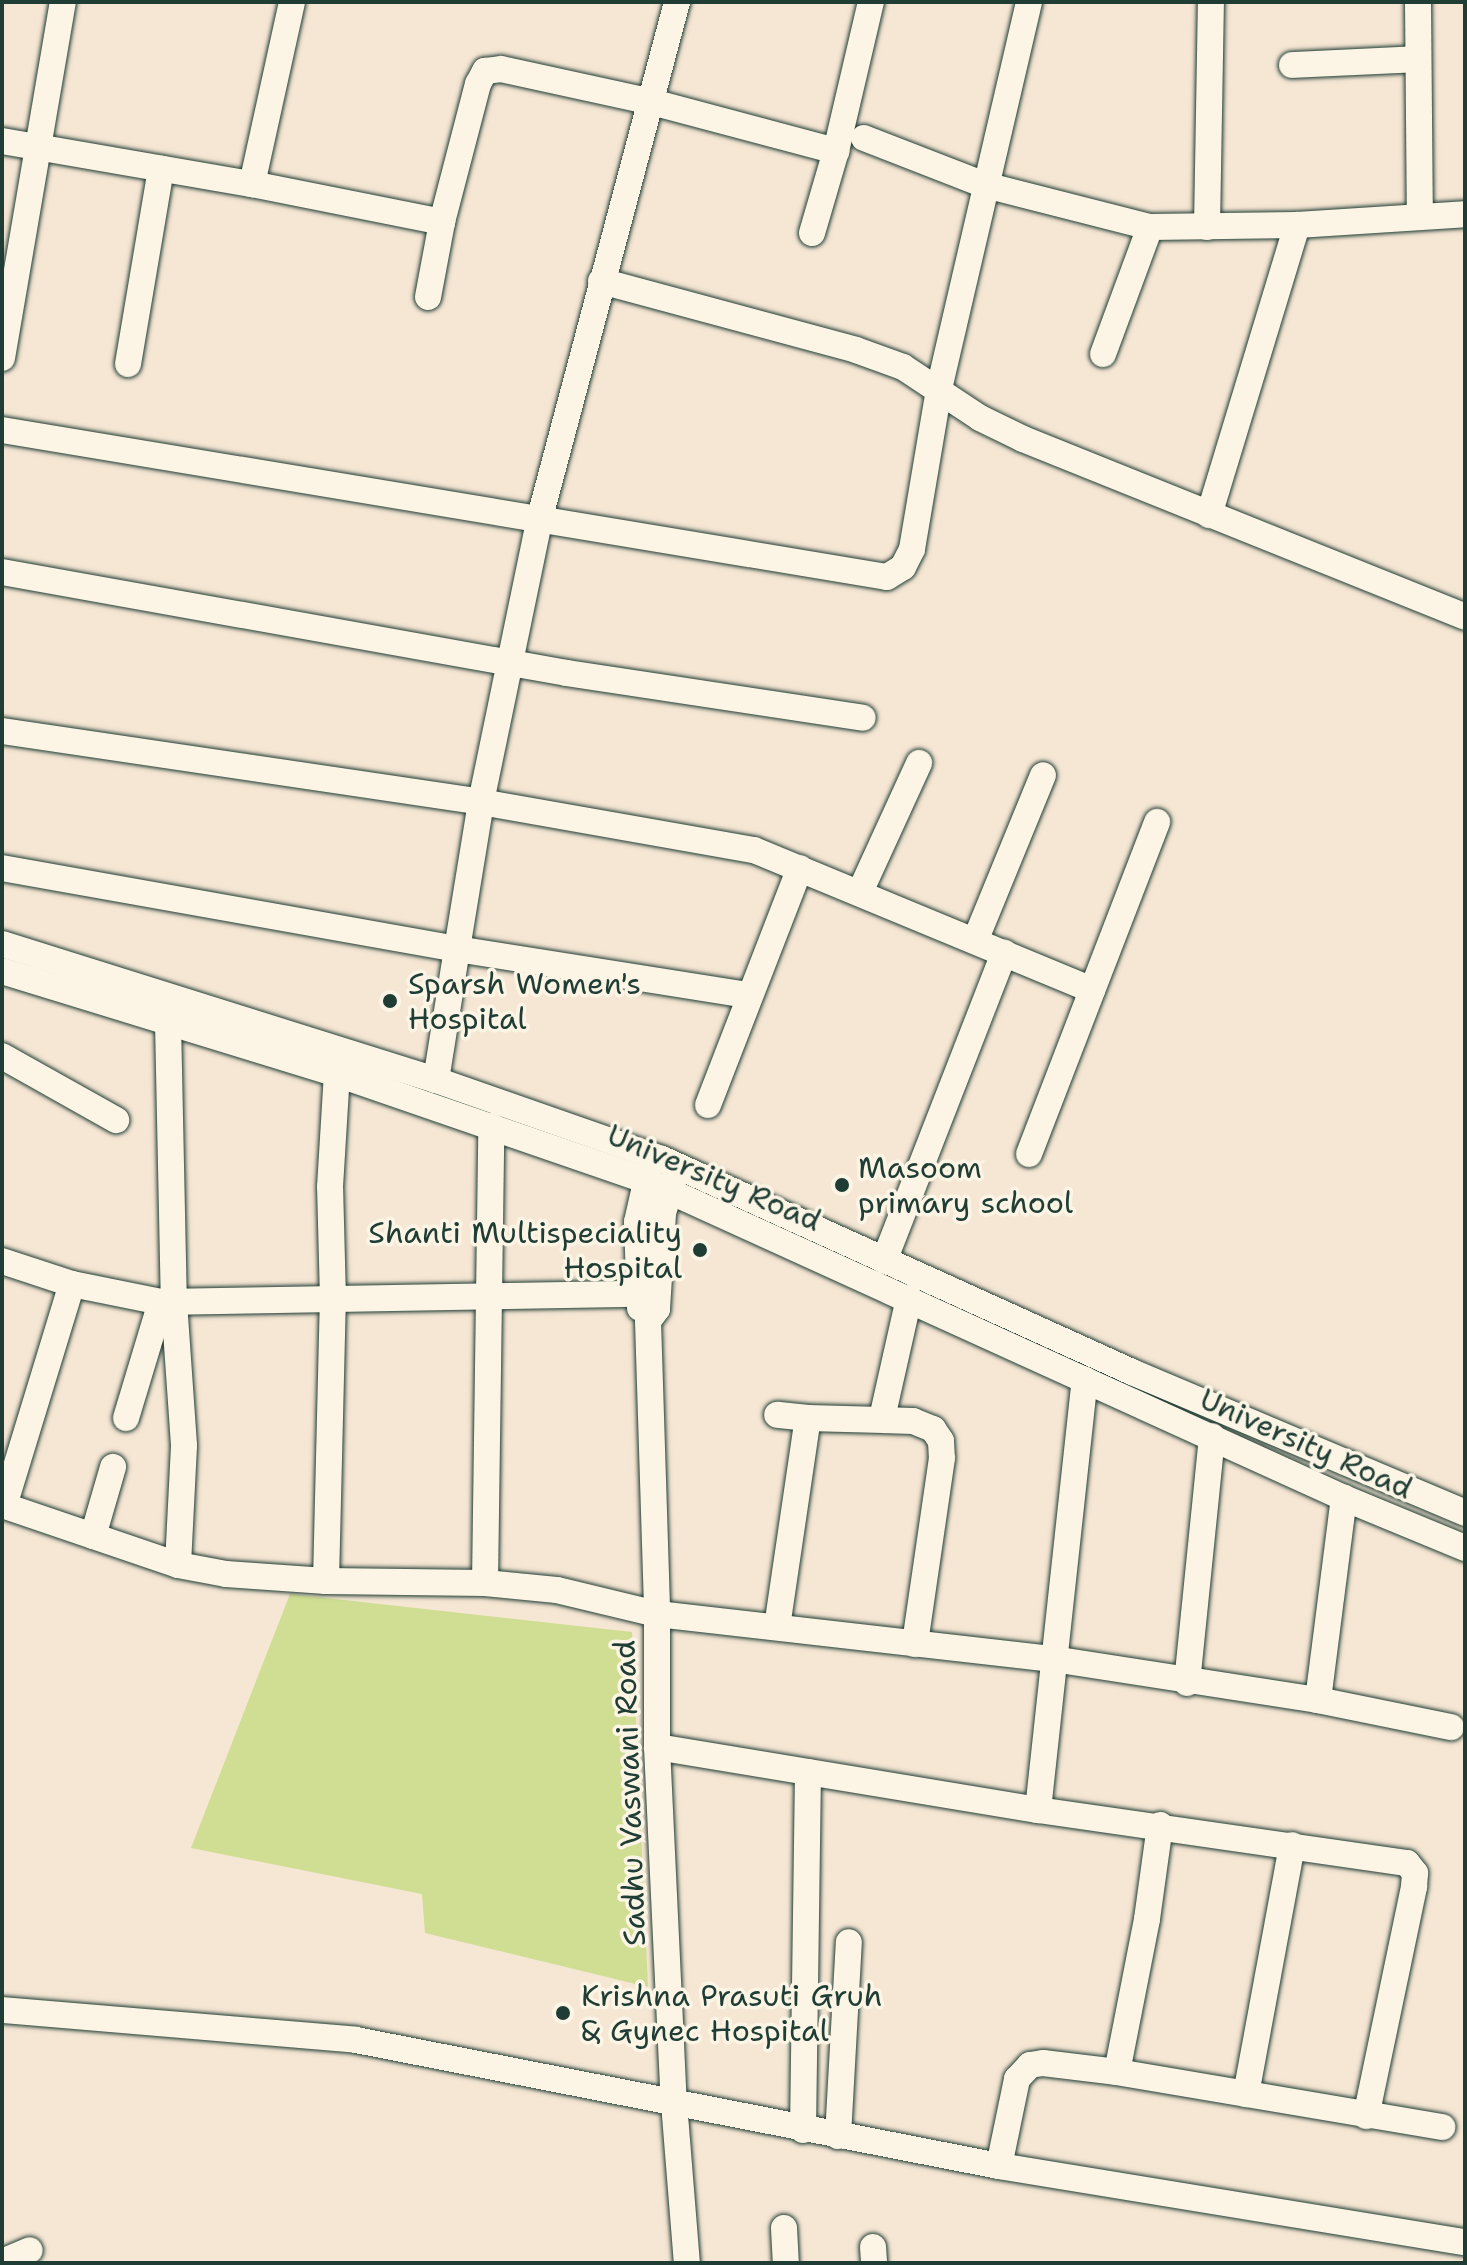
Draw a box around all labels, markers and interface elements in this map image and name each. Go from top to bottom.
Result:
place label: Sparsh Women's Hospital [408,966,641,1036]
marker: Sparsh Women's Hospital [379,990,401,1012]
street label: University Road [602,1117,826,1239]
place label: Masoom primary school [858,1150,1073,1220]
marker: Masoom primary school [833,1176,851,1194]
place label: Shanti Multispeciality Hospital [368,1215,682,1286]
marker: Shanti Multispeciality Hospital [689,1239,711,1261]
street label: University Road [1194,1381,1418,1507]
street label: Sadhu Vaswani Road [607,1639,653,1947]
place label: Krishna Prasuti Gruh & Gynec Hospital [581,1978,883,2048]
marker: Krishna Prasuti Gruh & Gynec Hospital [552,2002,574,2024]

